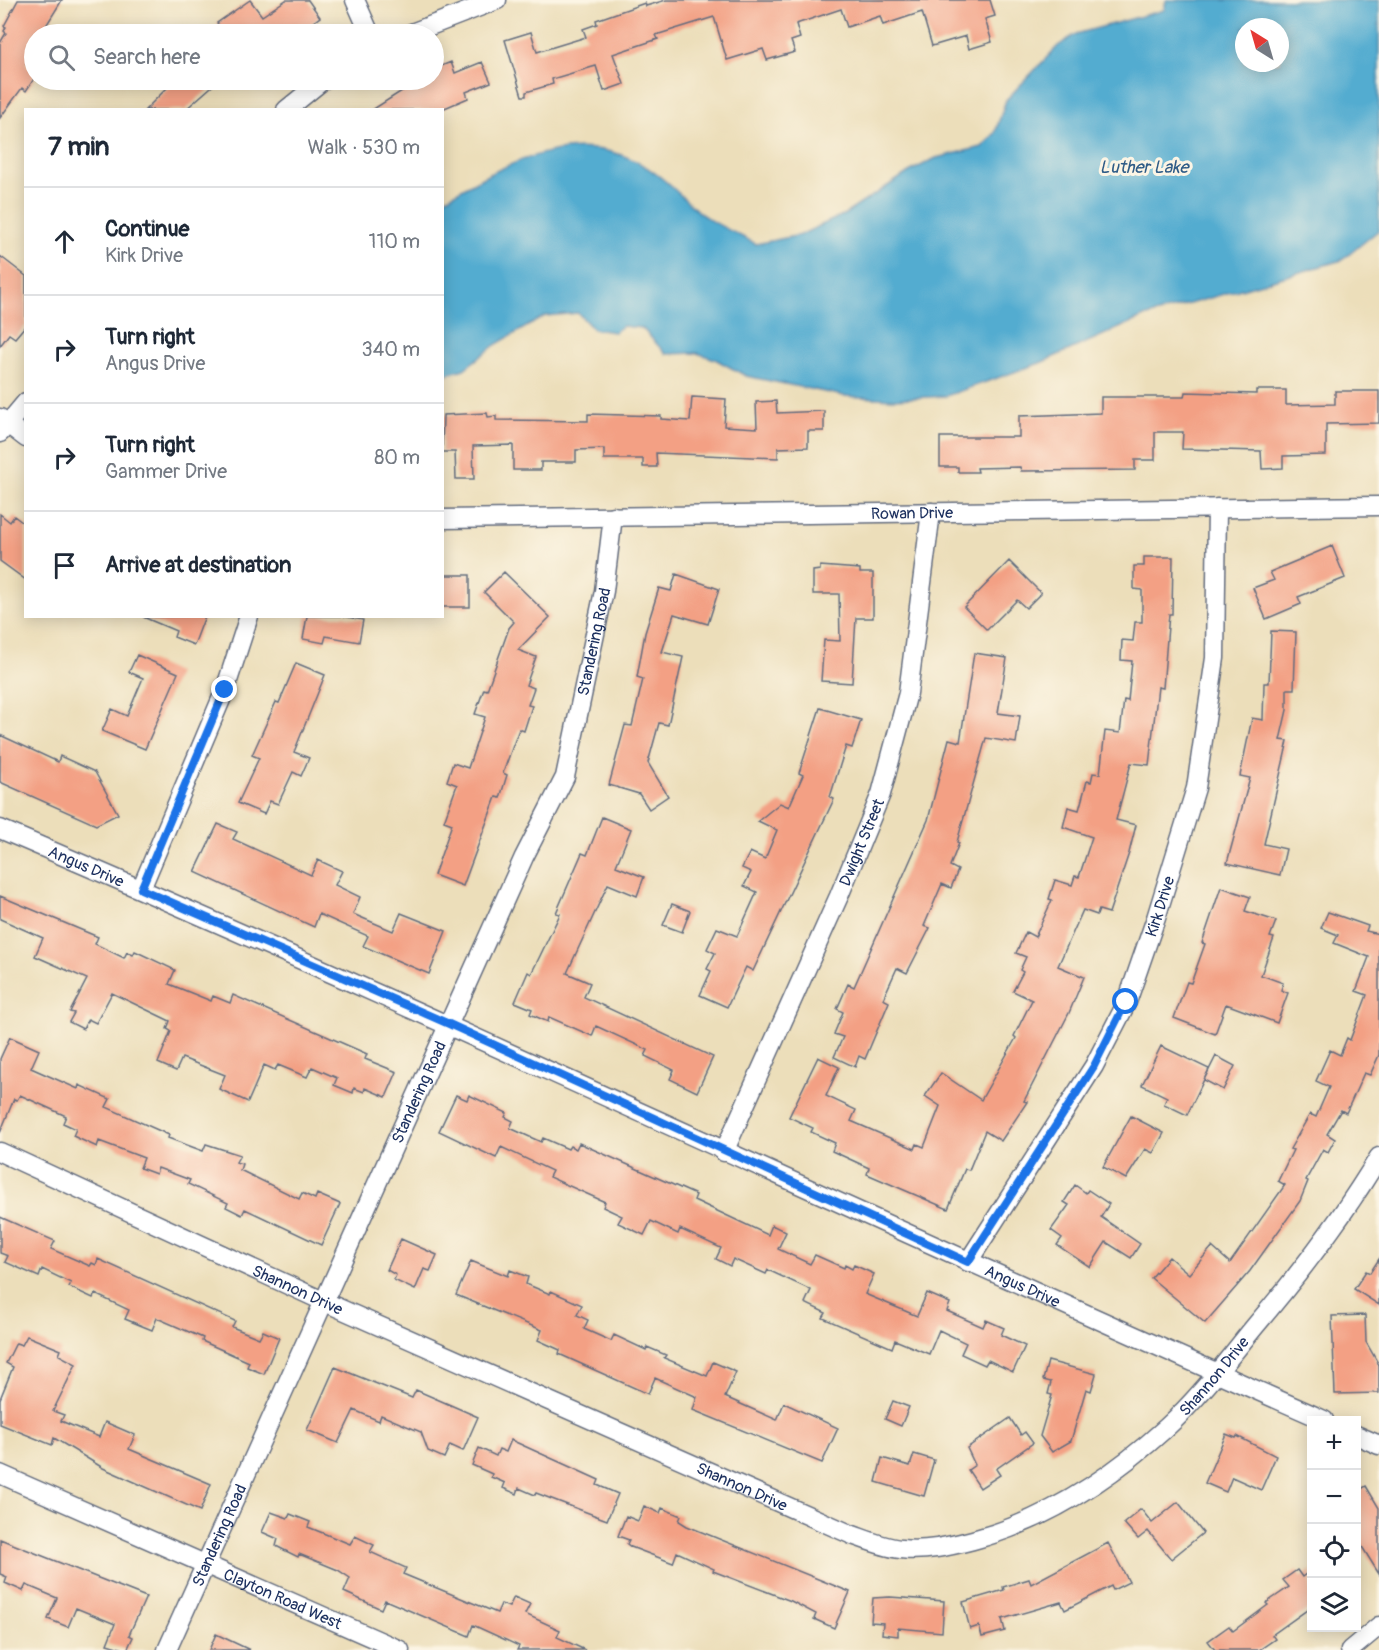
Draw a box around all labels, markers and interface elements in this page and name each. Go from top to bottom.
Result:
north arrow [1235,18,1289,72]
search box [24,24,444,90]
icon: search [45,41,78,74]
text: Search here [93,43,200,71]
text: 7 min [48,131,110,163]
text: Walk · 530 m [308,135,420,160]
water label: Luther Lake [1099,156,1191,179]
text: Continue [105,215,189,243]
icon: ahead [48,225,81,258]
text: 110 m [369,229,420,254]
text: Kirk Drive [105,243,183,268]
text: Turn right [105,323,195,351]
icon: right [48,333,81,366]
text: 340 m [361,337,420,362]
text: Angus Drive [105,351,205,376]
text: Turn right [105,431,195,459]
icon: right [48,441,81,474]
text: 80 m [374,445,420,470]
text: Gammer Drive [105,459,227,484]
street label: Rowan Drive [871,503,953,524]
icon: arrive [48,549,81,582]
text: Arrive at destination [105,551,291,579]
street label: Standering Road [573,586,615,698]
route end [211,676,237,702]
street label: Dwight Street [835,795,889,889]
street label: Angus Drive [45,842,127,892]
street label: Kirk Drive [1141,874,1179,940]
route start [1112,988,1138,1014]
street label: Standering Road [387,1038,451,1147]
street label: Shannon Drive [249,1261,346,1320]
street label: Angus Drive [981,1261,1063,1312]
street label: Shannon Drive [1175,1333,1254,1420]
map controls [1307,1416,1361,1632]
button: + [1307,1416,1361,1470]
street label: Shannon Drive [693,1458,790,1516]
button: − [1307,1470,1361,1524]
street label: Standering Road [188,1481,251,1590]
button: locate [1307,1524,1361,1578]
street label: Clayton Road West [220,1565,345,1634]
button: layers [1307,1578,1361,1632]

